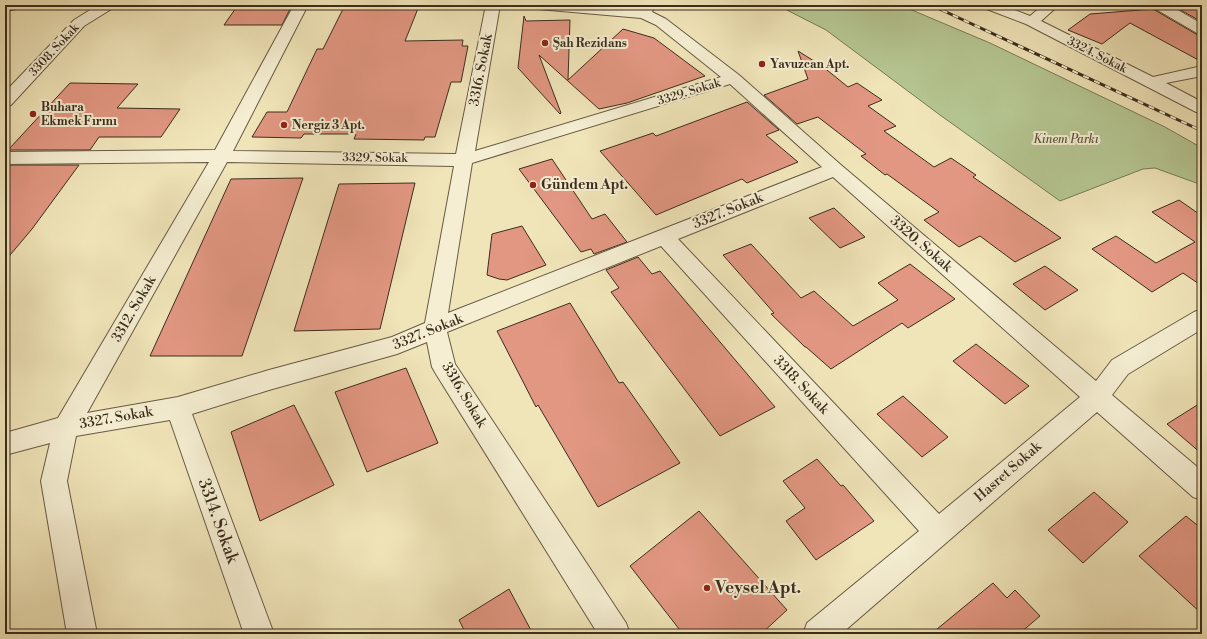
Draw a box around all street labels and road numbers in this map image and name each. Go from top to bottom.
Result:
street label: 3308. Sokak [26,20,83,79]
street label: 3316. Sokak [465,32,497,108]
street label: 3324. Sokak [1065,34,1130,77]
street label: 3329. Sokak [656,75,723,109]
street label: 3329. Sokak [342,150,408,166]
street label: 3327. Sokak [690,189,766,233]
street label: 3320. Sokak [886,212,956,276]
street label: 3312. Sokak [108,272,161,345]
street label: 3327. Sokak [390,310,466,354]
street label: 3318. Sokak [769,352,833,419]
street label: 3316. Sokak [437,359,491,432]
street label: 3327. Sokak [78,403,155,433]
street label: Hasret Sokak [971,437,1046,506]
street label: 3314. Sokak [192,476,244,567]

